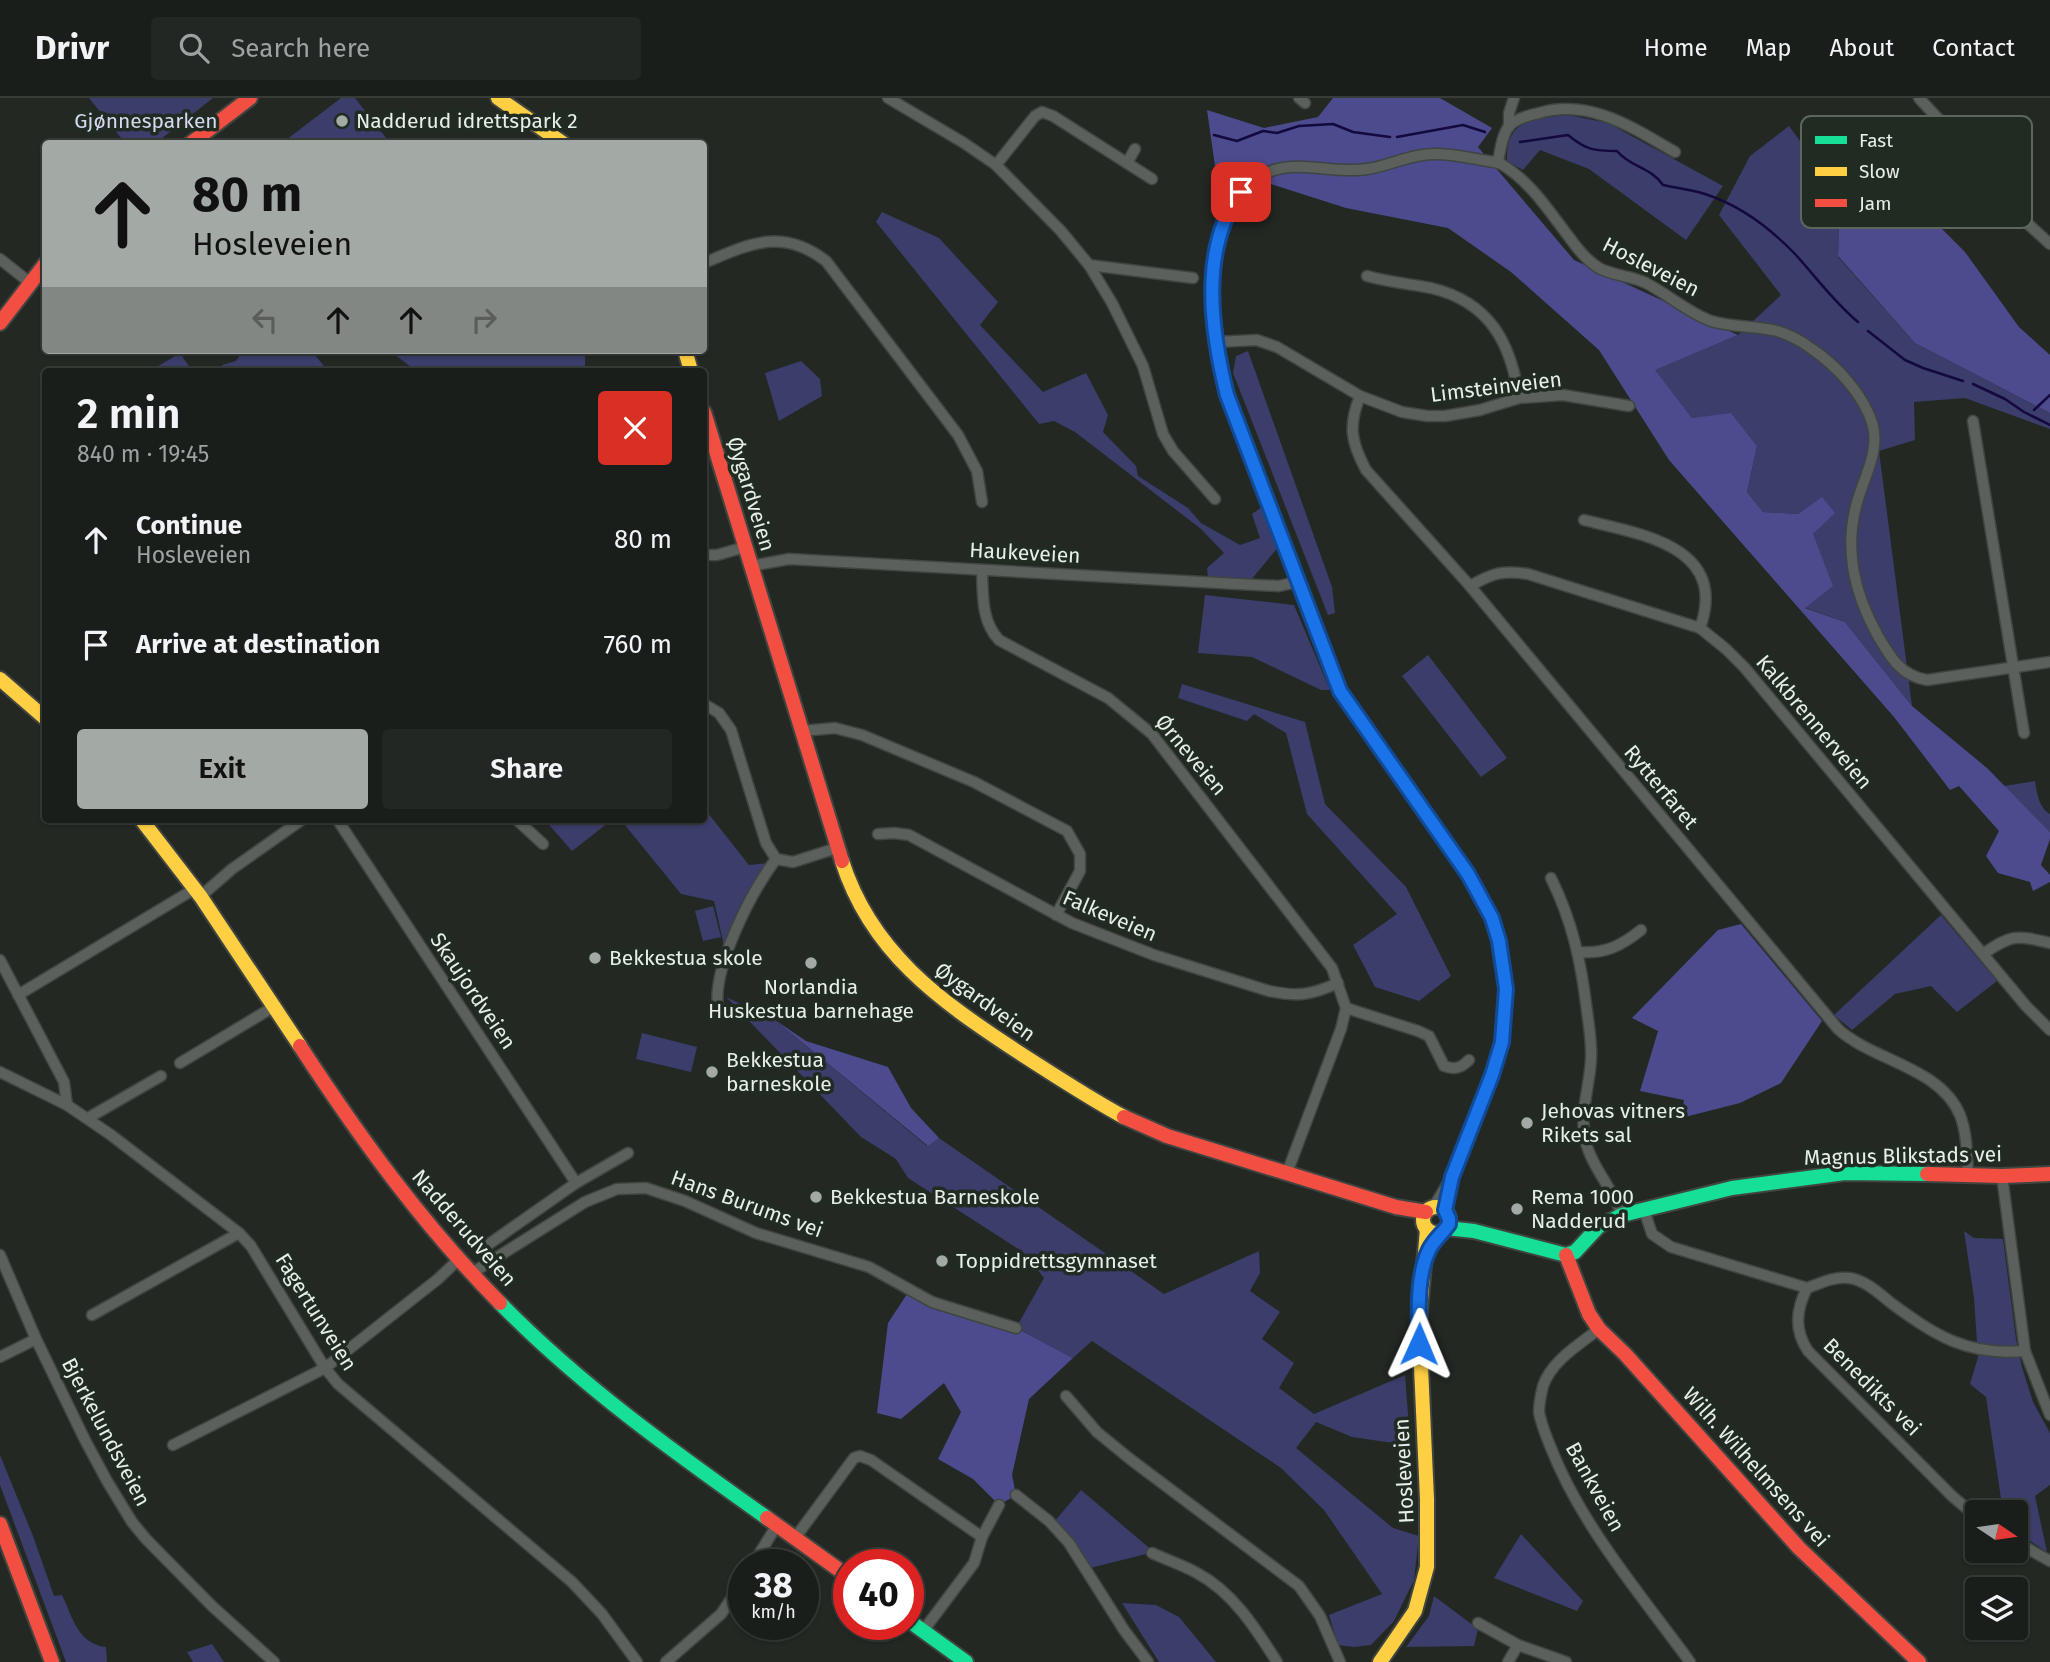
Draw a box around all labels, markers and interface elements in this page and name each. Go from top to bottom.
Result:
search box [151,17,641,80]
text: Drivr [35,28,109,68]
icon: search [175,29,213,67]
text: Search here [231,33,370,64]
text: Home [1644,34,1708,62]
text: Map [1746,34,1792,62]
text: About [1830,34,1894,62]
text: Contact [1932,34,2015,62]
park label: Gjønnesparken [74,108,218,134]
place label: Nadderud idrettspark 2 [356,108,578,134]
marker: Nadderud idrettspark 2 [334,113,350,129]
legend [1801,116,2032,228]
text: Fast [1859,129,1893,152]
text: Slow [1859,160,1900,183]
pin [1211,162,1271,222]
text: 80 m [192,165,302,224]
icon: ahead [77,168,168,259]
icon: arrive [1222,173,1260,211]
text: Jam [1859,192,1891,215]
text: Hosleveien [192,225,352,263]
street label: Hosleveien [1598,232,1704,302]
icon: left [246,301,284,339]
icon: ahead [319,301,357,339]
icon: ahead [392,301,430,339]
icon: right [465,301,503,339]
street label: Limsteinveien [1429,366,1563,408]
text: 2 min [77,389,181,439]
button: close [598,391,672,465]
street label: Øygardveien [721,434,781,554]
text: 840 m · 19:45 [77,440,209,468]
text: Continue [136,510,242,541]
icon: ahead [77,521,115,559]
text: 80 m [614,524,672,555]
street label: Haukeveien [969,537,1081,569]
text: Hosleveien [136,541,251,569]
icon: arrive [77,626,115,664]
text: Arrive at destination [136,629,380,660]
text: 760 m [604,629,672,660]
street label: Kalkbrennerveien [1750,650,1878,794]
street label: Ørneveien [1150,709,1232,801]
button: Exit [77,729,368,809]
button: Share [382,729,672,809]
street label: Rytterfaret [1618,740,1704,835]
street label: Falkeveien [1059,885,1161,947]
street label: Skaujordveien [424,928,522,1054]
place label: Bekkestua skole [609,945,763,971]
marker: Bekkestua skole [587,950,603,966]
marker: Norlandia Huskestua barnehage [803,955,819,971]
street label: Øygardveien [930,957,1040,1047]
place label: Norlandia Huskestua barnehage [708,974,914,1024]
place label: Bekkestua barneskole [726,1047,832,1097]
marker: Bekkestua barneskole [704,1064,720,1080]
place label: Jehovas vitners Rikets sal [1541,1098,1685,1148]
marker: Jehovas vitners Rikets sal [1519,1115,1535,1131]
street label: Magnus Blikstads vei [1804,1141,2002,1171]
street label: Nadderudveien [406,1164,522,1292]
street label: Hans Burums vei [668,1164,826,1244]
place label: Bekkestua Barneskole [830,1184,1040,1210]
place label: Rema 1000 Nadderud [1531,1184,1634,1234]
marker: Bekkestua Barneskole [808,1189,824,1205]
marker: Rema 1000 Nadderud [1509,1201,1525,1217]
street label: Fagertunveien [270,1248,362,1376]
place label: Toppidrettsgymnaset [956,1248,1157,1274]
marker: Toppidrettsgymnaset [934,1253,950,1269]
position arrow [1382,1307,1456,1381]
street label: Benedikts vei [1818,1333,1926,1441]
street label: Bjerkelundsveien [56,1353,156,1511]
street label: Wilh. Wilhelmsens vei [1677,1382,1835,1552]
street label: Hosleveien [1388,1418,1420,1524]
street label: Bankveien [1560,1438,1630,1536]
north arrow [1965,1500,2028,1563]
map controls [1965,1500,2028,1640]
speed limit sign: 40 [833,1549,924,1640]
text: 38 [754,1564,793,1606]
button: layers [1965,1577,2028,1640]
text: km/h [751,1601,796,1623]

